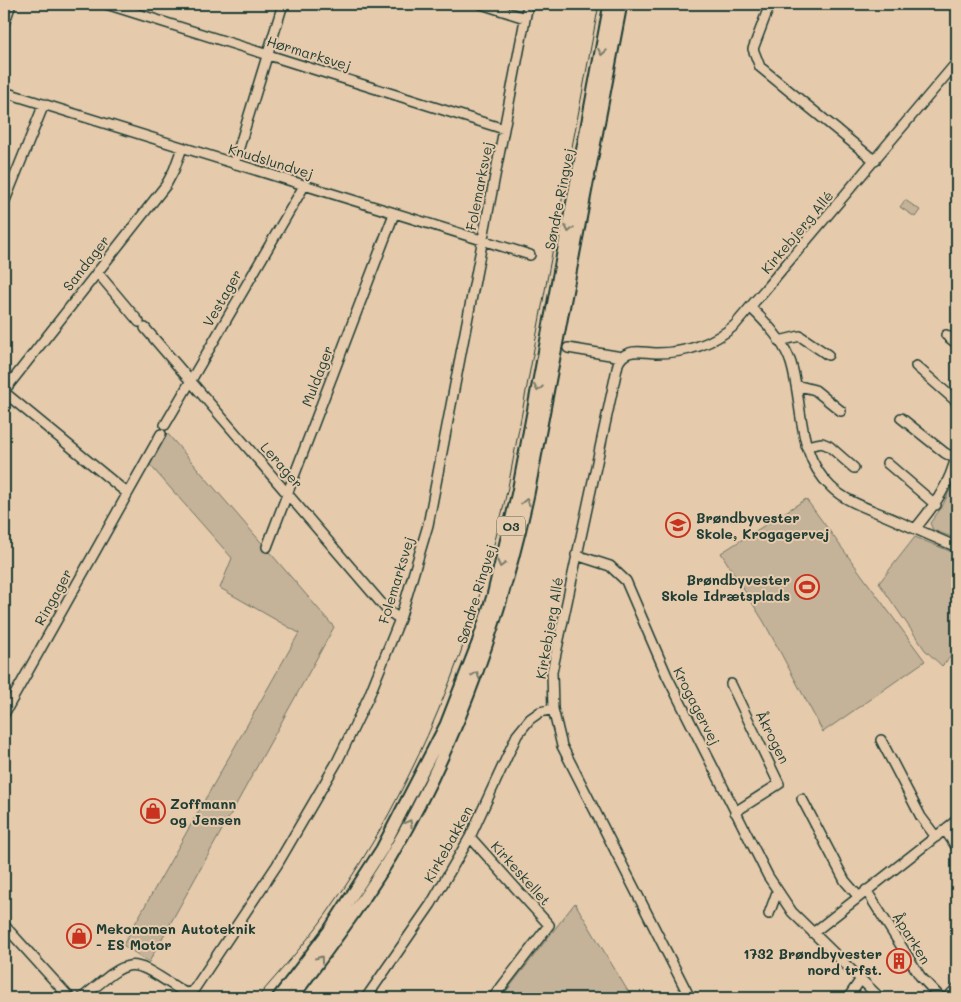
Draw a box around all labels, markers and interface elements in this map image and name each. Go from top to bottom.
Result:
street label: Hørmarksvej [264,31,354,75]
one-way arrow [597,47,607,56]
street label: Knudslundvej [226,139,316,183]
street label: Folemarksvej [461,140,497,232]
street label: Søndre Ringvej [540,147,578,251]
street label: Kirkebjerg Allé [757,186,837,278]
one-way arrow [564,224,574,233]
street label: Sandager [58,231,114,295]
street label: Vestager [198,266,246,330]
street label: Muldager [297,343,337,409]
one-way arrow [533,384,544,393]
street label: Lerager [257,438,307,492]
one-way arrow [520,498,531,507]
place label: Brøndbyvester Skole, Krogagervej [696,508,829,543]
school or university icon: Brøndbyvester Skole, Krogagervej [665,512,691,538]
road number: O3 [497,516,525,536]
street label: Folemarksvej [374,534,418,626]
street label: Søndre Ringvej [452,542,500,646]
one-way arrow [496,560,507,569]
street label: Ringager [30,565,76,629]
place label: Brøndbyvester Skole Idrætsplads [661,570,790,605]
sports icon: Brøndbyvester Skole Idrætsplads [794,574,820,600]
street label: Kirkebjerg Allé [531,576,567,680]
street label: Krogagervej [669,664,725,748]
one-way arrow [470,671,480,680]
street label: Åkrogen [752,707,794,767]
place label: Zoffmann og Jensen [170,794,241,829]
shop icon: Zoffmann og Jensen [140,798,166,824]
street label: Kirkebakken [419,802,477,886]
one-way arrow [403,819,413,828]
street label: Kirkeskellet [487,837,555,909]
street label: Åparken [889,908,935,968]
place label: Mekonomen Autoteknik - ES Motor [96,919,256,954]
shop icon: Mekonomen Autoteknik - ES Motor [66,923,92,949]
place label: 1732 Brøndbyvester nord trfst. [743,944,882,979]
building icon: 1732 Brøndbyvester nord trfst. [886,948,912,974]
one-way arrow [315,956,323,965]

